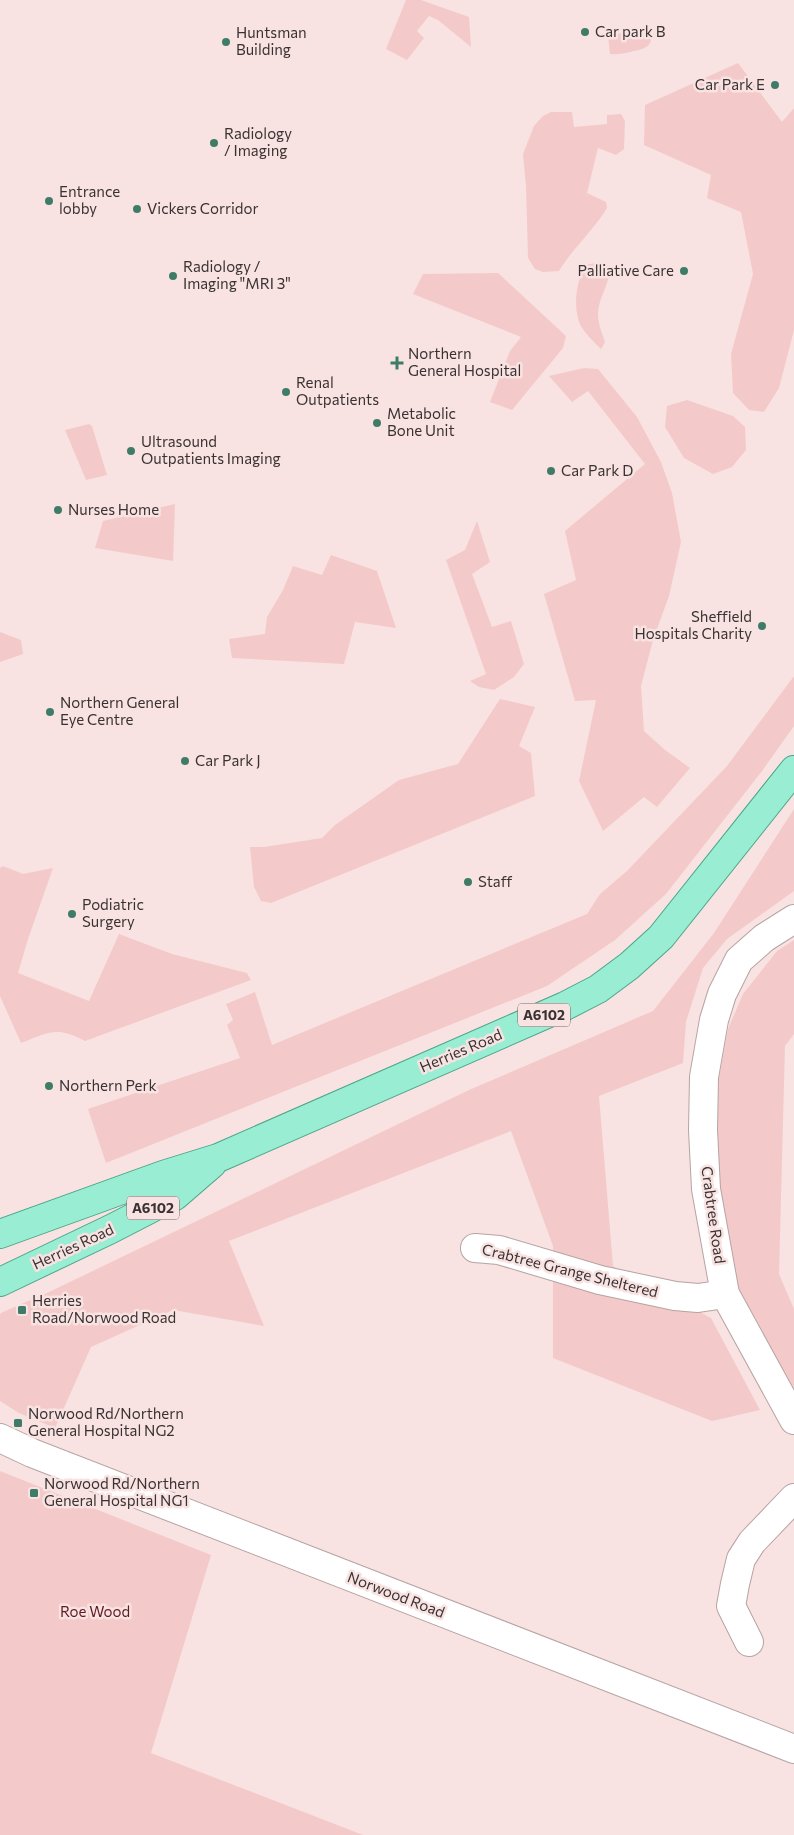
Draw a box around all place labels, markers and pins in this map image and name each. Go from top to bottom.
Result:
place label: Car park B [595,22,666,40]
place label: Huntsman Building [236,23,307,58]
marker: Car park B [579,26,591,38]
marker: Huntsman Building [220,36,232,48]
place label: Car Park E [695,75,765,93]
marker: Car Park E [769,79,781,91]
place label: Radiology / Imaging [224,124,292,159]
marker: Radiology / Imaging [208,137,220,149]
place label: Entrance lobby [59,182,120,217]
marker: Entrance lobby [43,195,55,207]
place label: Vickers Corridor [147,199,258,217]
marker: Vickers Corridor [131,203,143,215]
place label: Radiology / Imaging "MRI 3" [183,257,291,292]
place label: Palliative Care [577,261,674,279]
marker: Palliative Care [678,265,690,277]
marker: Radiology / Imaging "MRI 3" [167,270,179,282]
place label: Northern General Hospital [408,344,521,379]
marker: Northern General Hospital [390,356,404,370]
place label: Renal Outpatients [296,373,379,408]
marker: Renal Outpatients [280,386,292,398]
place label: Metabolic Bone Unit [387,404,456,439]
marker: Metabolic Bone Unit [371,417,383,429]
place label: Ultrasound Outpatients Imaging [141,432,281,467]
marker: Ultrasound Outpatients Imaging [125,445,137,457]
place label: Car Park D [561,461,633,479]
marker: Car Park D [545,465,557,477]
place label: Nurses Home [68,500,159,518]
marker: Nurses Home [52,504,64,516]
place label: Sheffield Hospitals Charity [634,607,752,642]
marker: Sheffield Hospitals Charity [756,620,768,632]
place label: Northern General Eye Centre [60,693,179,728]
marker: Northern General Eye Centre [44,706,56,718]
place label: Car Park J [195,751,261,769]
marker: Car Park J [179,755,191,767]
place label: Staff [478,872,513,890]
marker: Staff [462,876,474,888]
place label: Podiatric Surgery [82,895,144,930]
marker: Podiatric Surgery [66,908,78,920]
place label: Northern Perk [59,1076,157,1094]
marker: Northern Perk [43,1080,55,1092]
place label: Herries Road/Norwood Road [32,1291,176,1326]
marker: Herries Road/Norwood Road [16,1304,28,1316]
place label: Norwood Rd/Northern General Hospital NG2 [28,1404,184,1439]
marker: Norwood Rd/Northern General Hospital NG2 [12,1417,24,1429]
place label: Norwood Rd/Northern General Hospital NG1 [44,1474,200,1509]
marker: Norwood Rd/Northern General Hospital NG1 [28,1487,40,1499]

